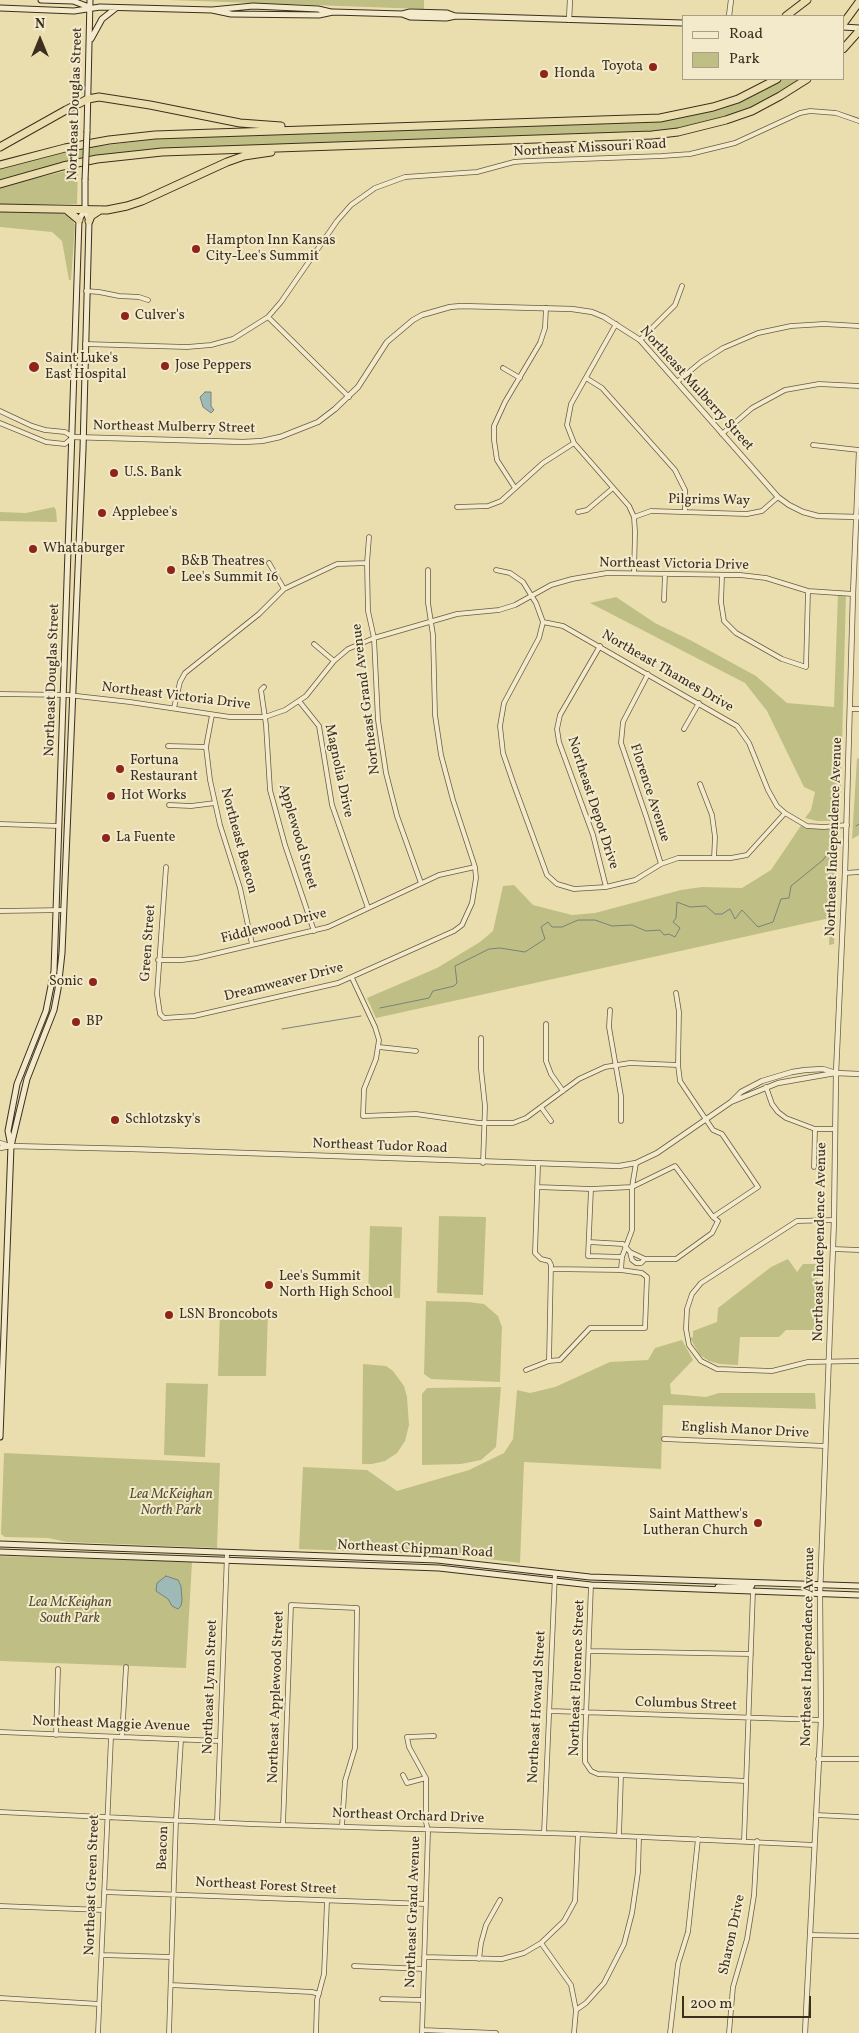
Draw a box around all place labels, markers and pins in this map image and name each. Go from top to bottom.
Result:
place label: Toyota [602,59,643,75]
marker: Toyota [647,61,659,73]
place label: Honda [554,66,595,82]
marker: Honda [538,68,550,80]
place label: Hampton Inn Kansas City-Lee's Summit [206,233,336,266]
marker: Hampton Inn Kansas City-Lee's Summit [190,243,202,255]
place label: Culver's [135,308,185,324]
marker: Culver's [119,310,131,322]
place label: Saint Luke's East Hospital [45,351,126,384]
place label: Jose Peppers [175,358,252,374]
marker: Saint Luke's East Hospital [27,360,41,374]
marker: Jose Peppers [159,360,171,372]
place label: U.S. Bank [124,465,182,481]
marker: U.S. Bank [108,467,120,479]
place label: Applebee's [112,505,177,521]
marker: Applebee's [96,507,108,519]
place label: Whataburger [43,541,125,557]
marker: Whataburger [27,543,39,555]
place label: B&B Theatres Lee's Summit 16 [181,554,278,586]
marker: B&B Theatres Lee's Summit 16 [165,564,177,576]
place label: Fortuna Restaurant [130,753,198,786]
marker: Fortuna Restaurant [114,763,126,775]
place label: Hot Works [121,788,187,804]
marker: Hot Works [105,790,117,802]
place label: La Fuente [116,830,175,846]
marker: La Fuente [100,832,112,844]
place label: Sonic [49,974,83,990]
marker: Sonic [87,976,99,988]
place label: BP [86,1014,103,1030]
marker: BP [70,1016,82,1028]
place label: Schlotzsky's [125,1112,201,1128]
marker: Schlotzsky's [109,1114,121,1126]
place label: Lee's Summit North High School [279,1269,393,1302]
marker: Lee's Summit North High School [263,1279,275,1291]
place label: LSN Broncobots [179,1307,278,1323]
marker: LSN Broncobots [163,1309,175,1321]
place label: Saint Matthew's Lutheran Church [643,1507,748,1540]
marker: Saint Matthew's Lutheran Church [752,1517,764,1529]

